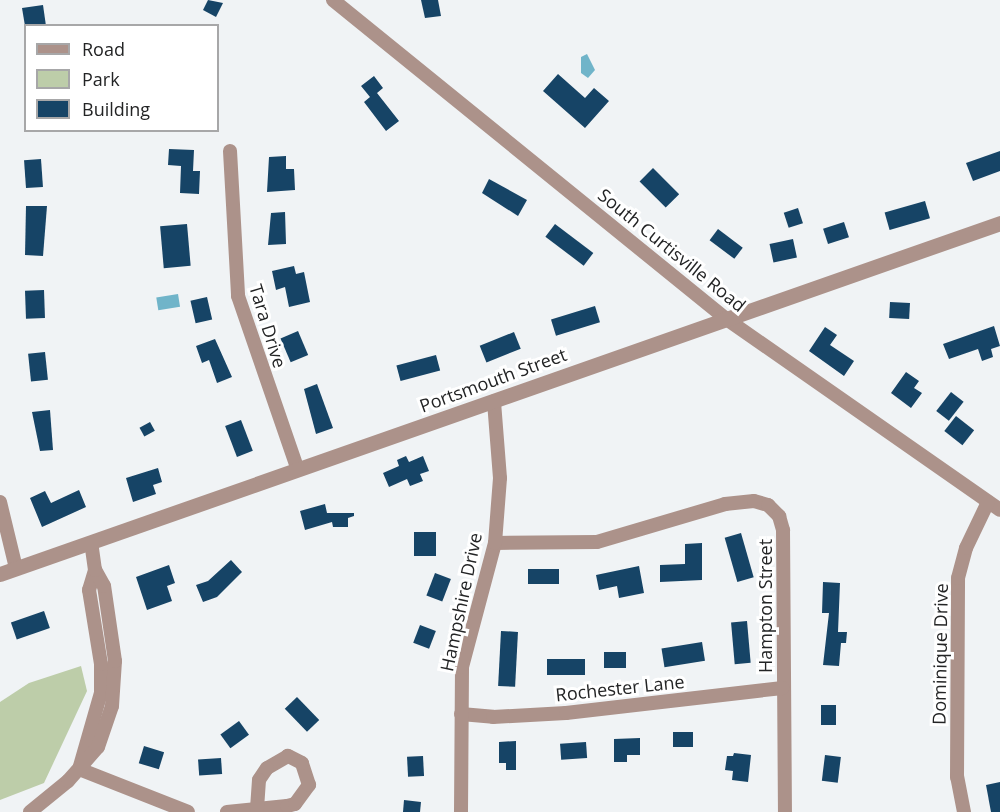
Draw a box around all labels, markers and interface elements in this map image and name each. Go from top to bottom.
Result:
legend [24,24,219,132]
text: Road [82,37,125,61]
text: Park [82,67,120,91]
text: Building [82,97,150,121]
street label: South Curtisville Road [594,184,750,316]
street label: Tara Drive [245,282,291,370]
street label: Portsmouth Street [417,343,569,417]
street label: Hampshire Drive [436,531,486,673]
street label: Hampton Street [754,539,776,673]
street label: Dominique Drive [928,583,952,725]
street label: Rochester Lane [555,670,685,706]

